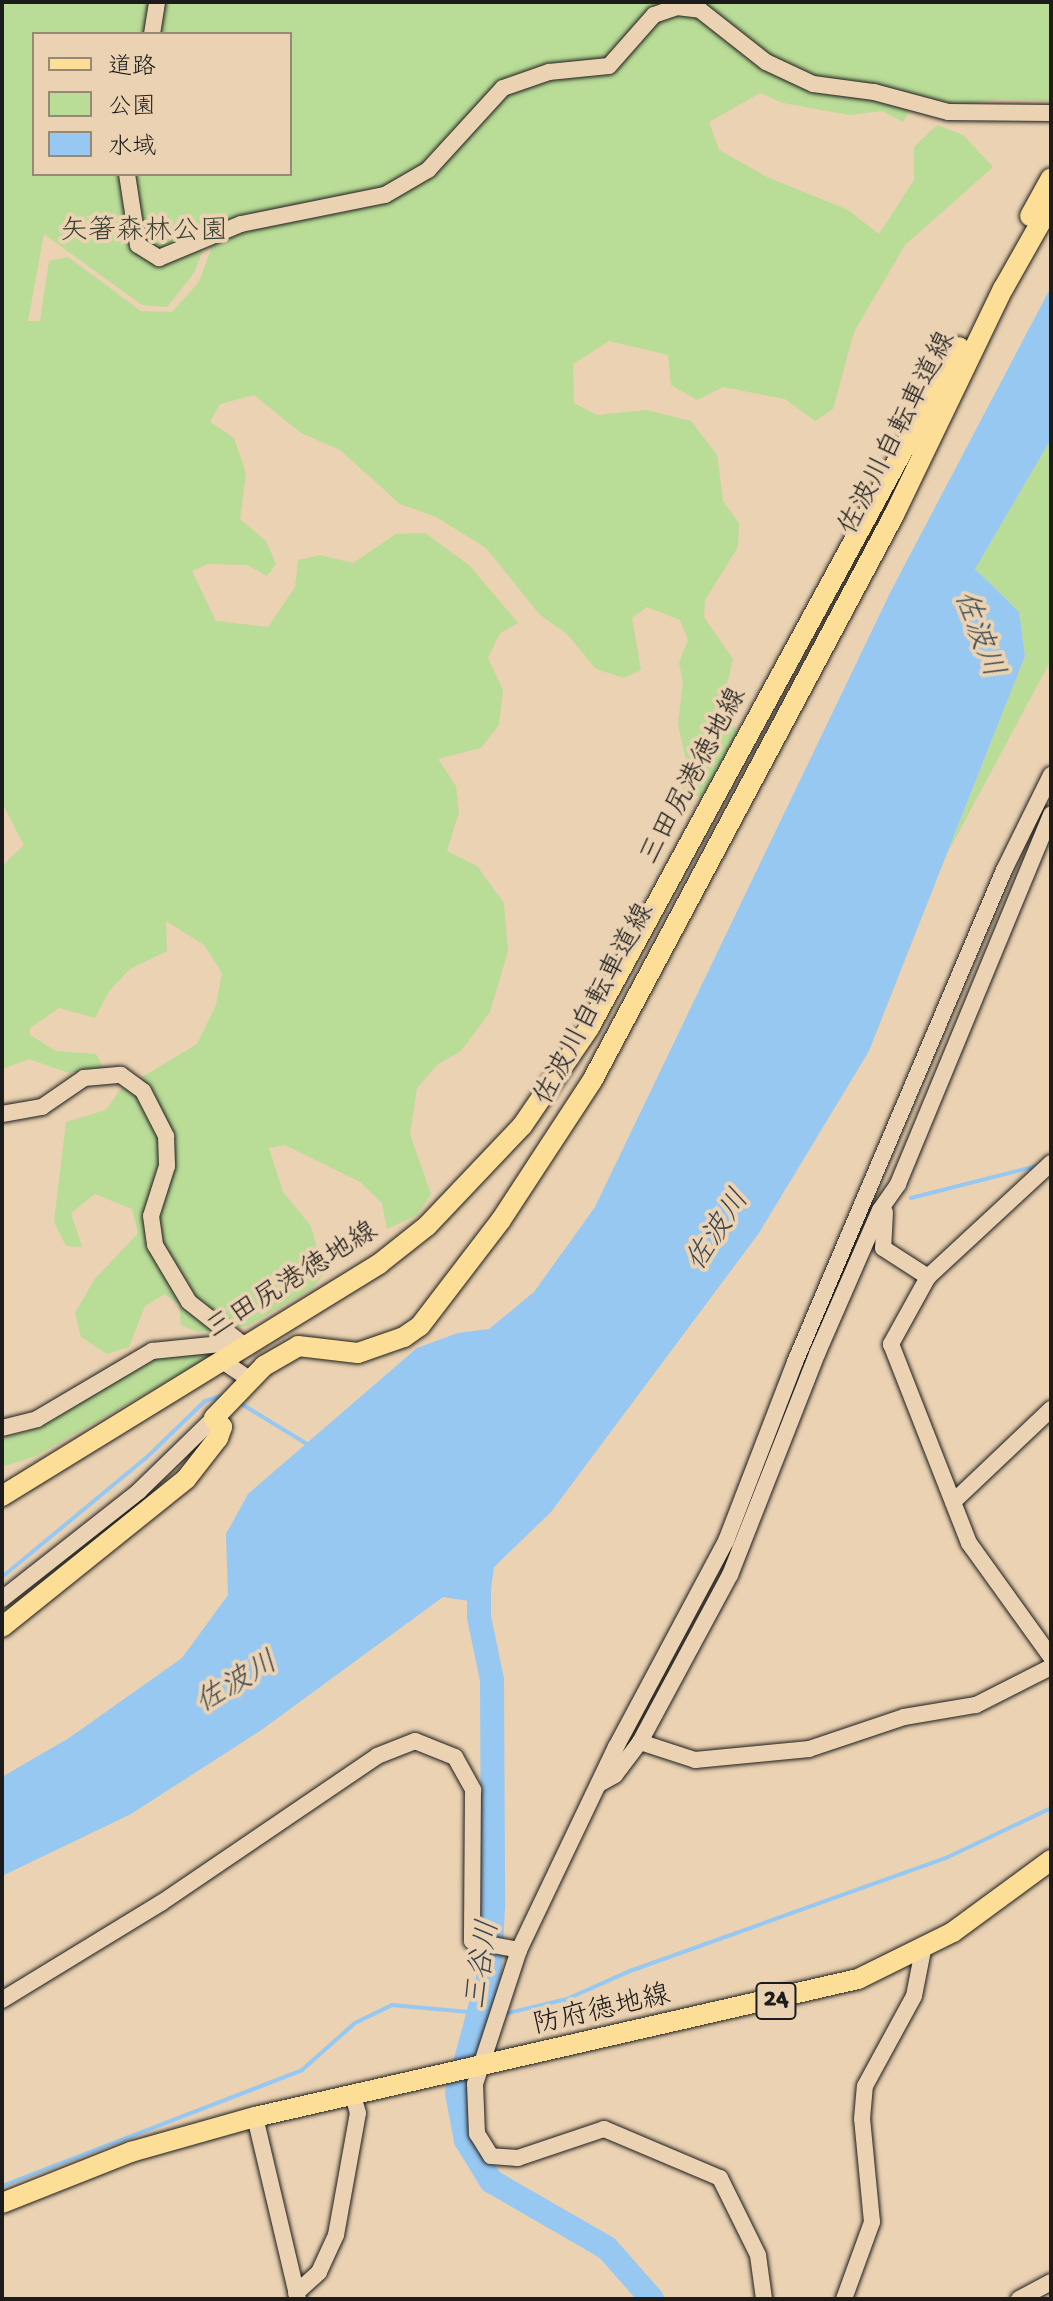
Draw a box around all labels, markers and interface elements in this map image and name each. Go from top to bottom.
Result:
legend [32,32,292,176]
text: 道路 [108,54,156,83]
text: 公園 [108,94,156,123]
text: 水域 [108,134,156,163]
park label: 矢箸森林公園 [60,216,228,250]
street label: 佐波川自転車道線 [833,327,965,541]
water label: 佐波川 [943,587,1009,683]
street label: 三田尻港徳地線 [634,683,756,871]
street label: 佐波川自転車道線 [529,898,663,1112]
water label: 佐波川 [680,1184,760,1280]
street label: 三田尻港徳地線 [201,1216,385,1348]
water label: 佐波川 [190,1646,286,1724]
water label: 三谷川 [460,1918,510,2012]
road number: 24 [754,1979,798,2023]
street label: 防府徳地線 [530,1980,674,2044]

